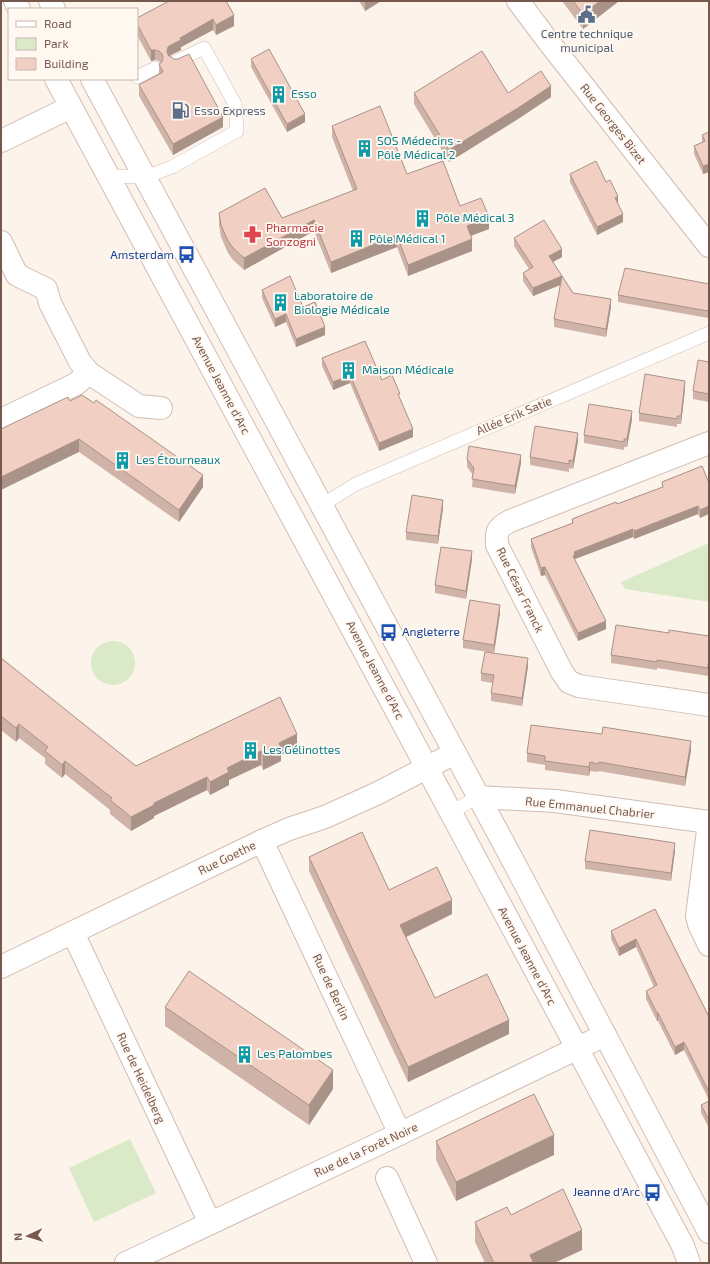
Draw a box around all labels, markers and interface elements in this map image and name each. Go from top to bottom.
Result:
public building icon: Centre technique municipal [577,5,597,25]
legend [8,8,138,80]
text: Road [44,16,72,30]
place label: Centre technique municipal [541,26,633,54]
text: Park [44,36,69,50]
text: Building [44,56,89,70]
street label: Rue Georges Bizet [578,80,650,167]
building icon: Esso [268,84,288,104]
place label: Esso [291,86,317,100]
fuel station icon: Esso Express [171,101,191,121]
place label: Esso Express [194,103,266,117]
place label: SOS Médecins - Pôle Médical 2 [377,133,461,161]
building icon: SOS Médecins - Pôle Médical 2 [354,138,374,158]
building icon: Pôle Médical 3 [413,208,433,228]
place label: Pôle Médical 3 [436,210,514,224]
place label: Pharmacie Sonzogni [266,220,324,248]
pharmacy icon: Pharmacie Sonzogni [243,225,263,245]
building icon: Pôle Médical 1 [346,229,366,249]
place label: Pôle Médical 1 [369,231,446,245]
bus stop icon: Amsterdam [177,245,197,265]
place label: Amsterdam [110,247,174,261]
place label: Laboratoire de Biologie Médicale [294,288,390,316]
building icon: Laboratoire de Biologie Médicale [271,293,291,313]
street label: Avenue Jeanne d'Arc [190,333,254,436]
building icon: Maison Médicale [339,360,359,380]
place label: Maison Médicale [362,362,454,376]
street label: Allée Erik Satie [474,393,553,437]
building icon: Les Étourneaux [113,450,133,470]
place label: Les Étourneaux [136,452,221,466]
street label: Rue César Franck [494,545,548,635]
street label: Avenue Jeanne d'Arc [344,618,408,721]
bus stop icon: Angleterre [379,622,399,642]
place label: Angleterre [402,624,460,638]
building icon: Les Gélinottes [240,740,260,760]
place label: Les Gélinottes [263,742,340,756]
street label: Rue Emmanuel Chabrier [525,793,656,821]
street label: Rue Goethe [196,837,258,877]
street label: Avenue Jeanne d'Arc [496,904,560,1007]
street label: Rue de Berlin [310,951,353,1022]
street label: Rue de Heidelberg [115,1030,169,1125]
building icon: Les Palombes [234,1044,254,1064]
place label: Les Palombes [257,1046,332,1060]
street label: Rue de la Forêt Noire [311,1119,420,1179]
bus stop icon: Jeanne d'Arc [643,1182,663,1202]
place label: Jeanne d'Arc [573,1184,640,1198]
north arrow [8,1216,48,1256]
text: N [11,1232,24,1241]

